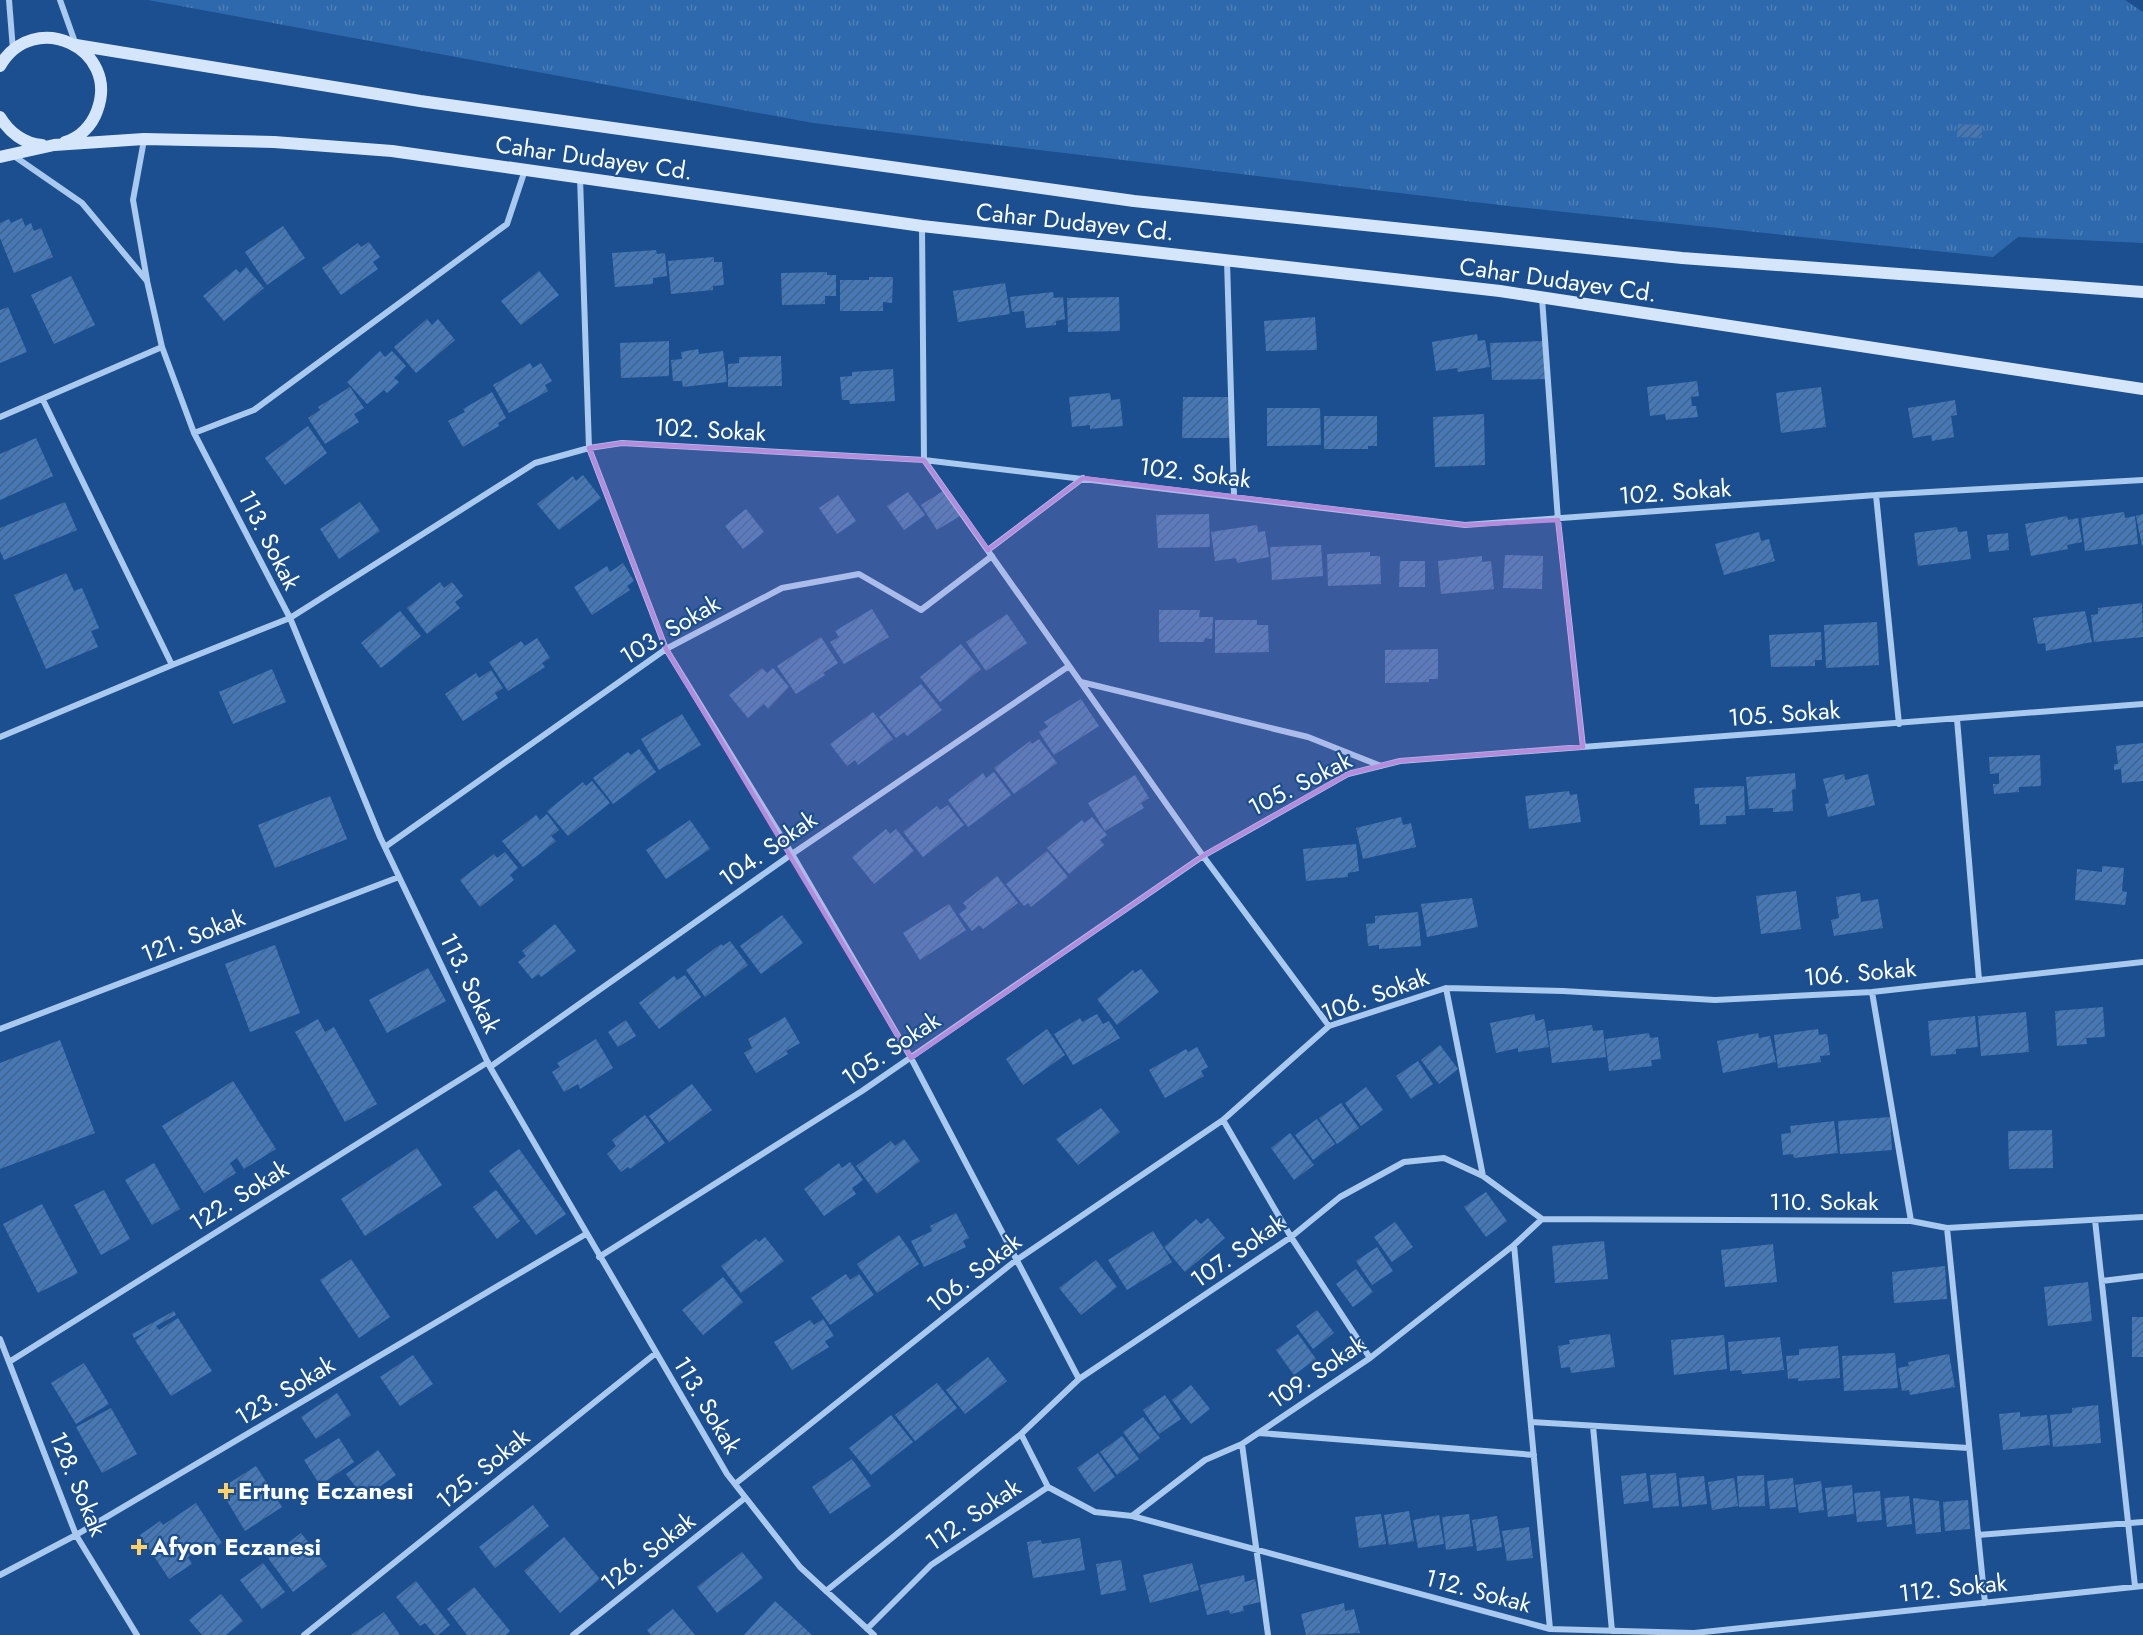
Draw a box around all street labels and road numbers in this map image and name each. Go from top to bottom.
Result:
street label: Cahar Dudayev Cd. [493,126,695,189]
street label: Cahar Dudayev Cd. [974,194,1176,249]
street label: Cahar Dudayev Cd. [1457,248,1659,311]
street label: 102. Sokak [653,409,767,450]
street label: 102. Sokak [1137,448,1253,497]
street label: 102. Sokak [1618,470,1733,513]
street label: 113. Sokak [229,484,310,596]
street label: 103. Sokak [613,586,727,673]
street label: 105. Sokak [1727,692,1842,735]
street label: 105. Sokak [1242,742,1358,825]
street label: 104. Sokak [712,802,824,895]
street label: 121. Sokak [136,900,250,971]
street label: 113. Sokak [431,927,510,1039]
street label: 106. Sokak [1802,950,1918,995]
street label: 106. Sokak [1316,959,1434,1030]
street label: 105. Sokak [834,1003,947,1094]
street label: 122. Sokak [182,1151,296,1240]
street label: 110. Sokak [1769,1184,1879,1219]
street label: 107. Sokak [1183,1205,1293,1296]
street label: 106. Sokak [919,1224,1029,1321]
street label: 109. Sokak [1261,1326,1373,1417]
street label: 123. Sokak [228,1347,341,1434]
street label: 113. Sokak [665,1350,750,1460]
street label: 125. Sokak [428,1420,537,1517]
street label: 128. Sokak [41,1426,116,1542]
street label: 112. Sokak [918,1469,1028,1559]
street label: 126. Sokak [593,1503,703,1600]
street label: 112. Sokak [1421,1560,1536,1622]
street label: 112. Sokak [1897,1564,2009,1611]

